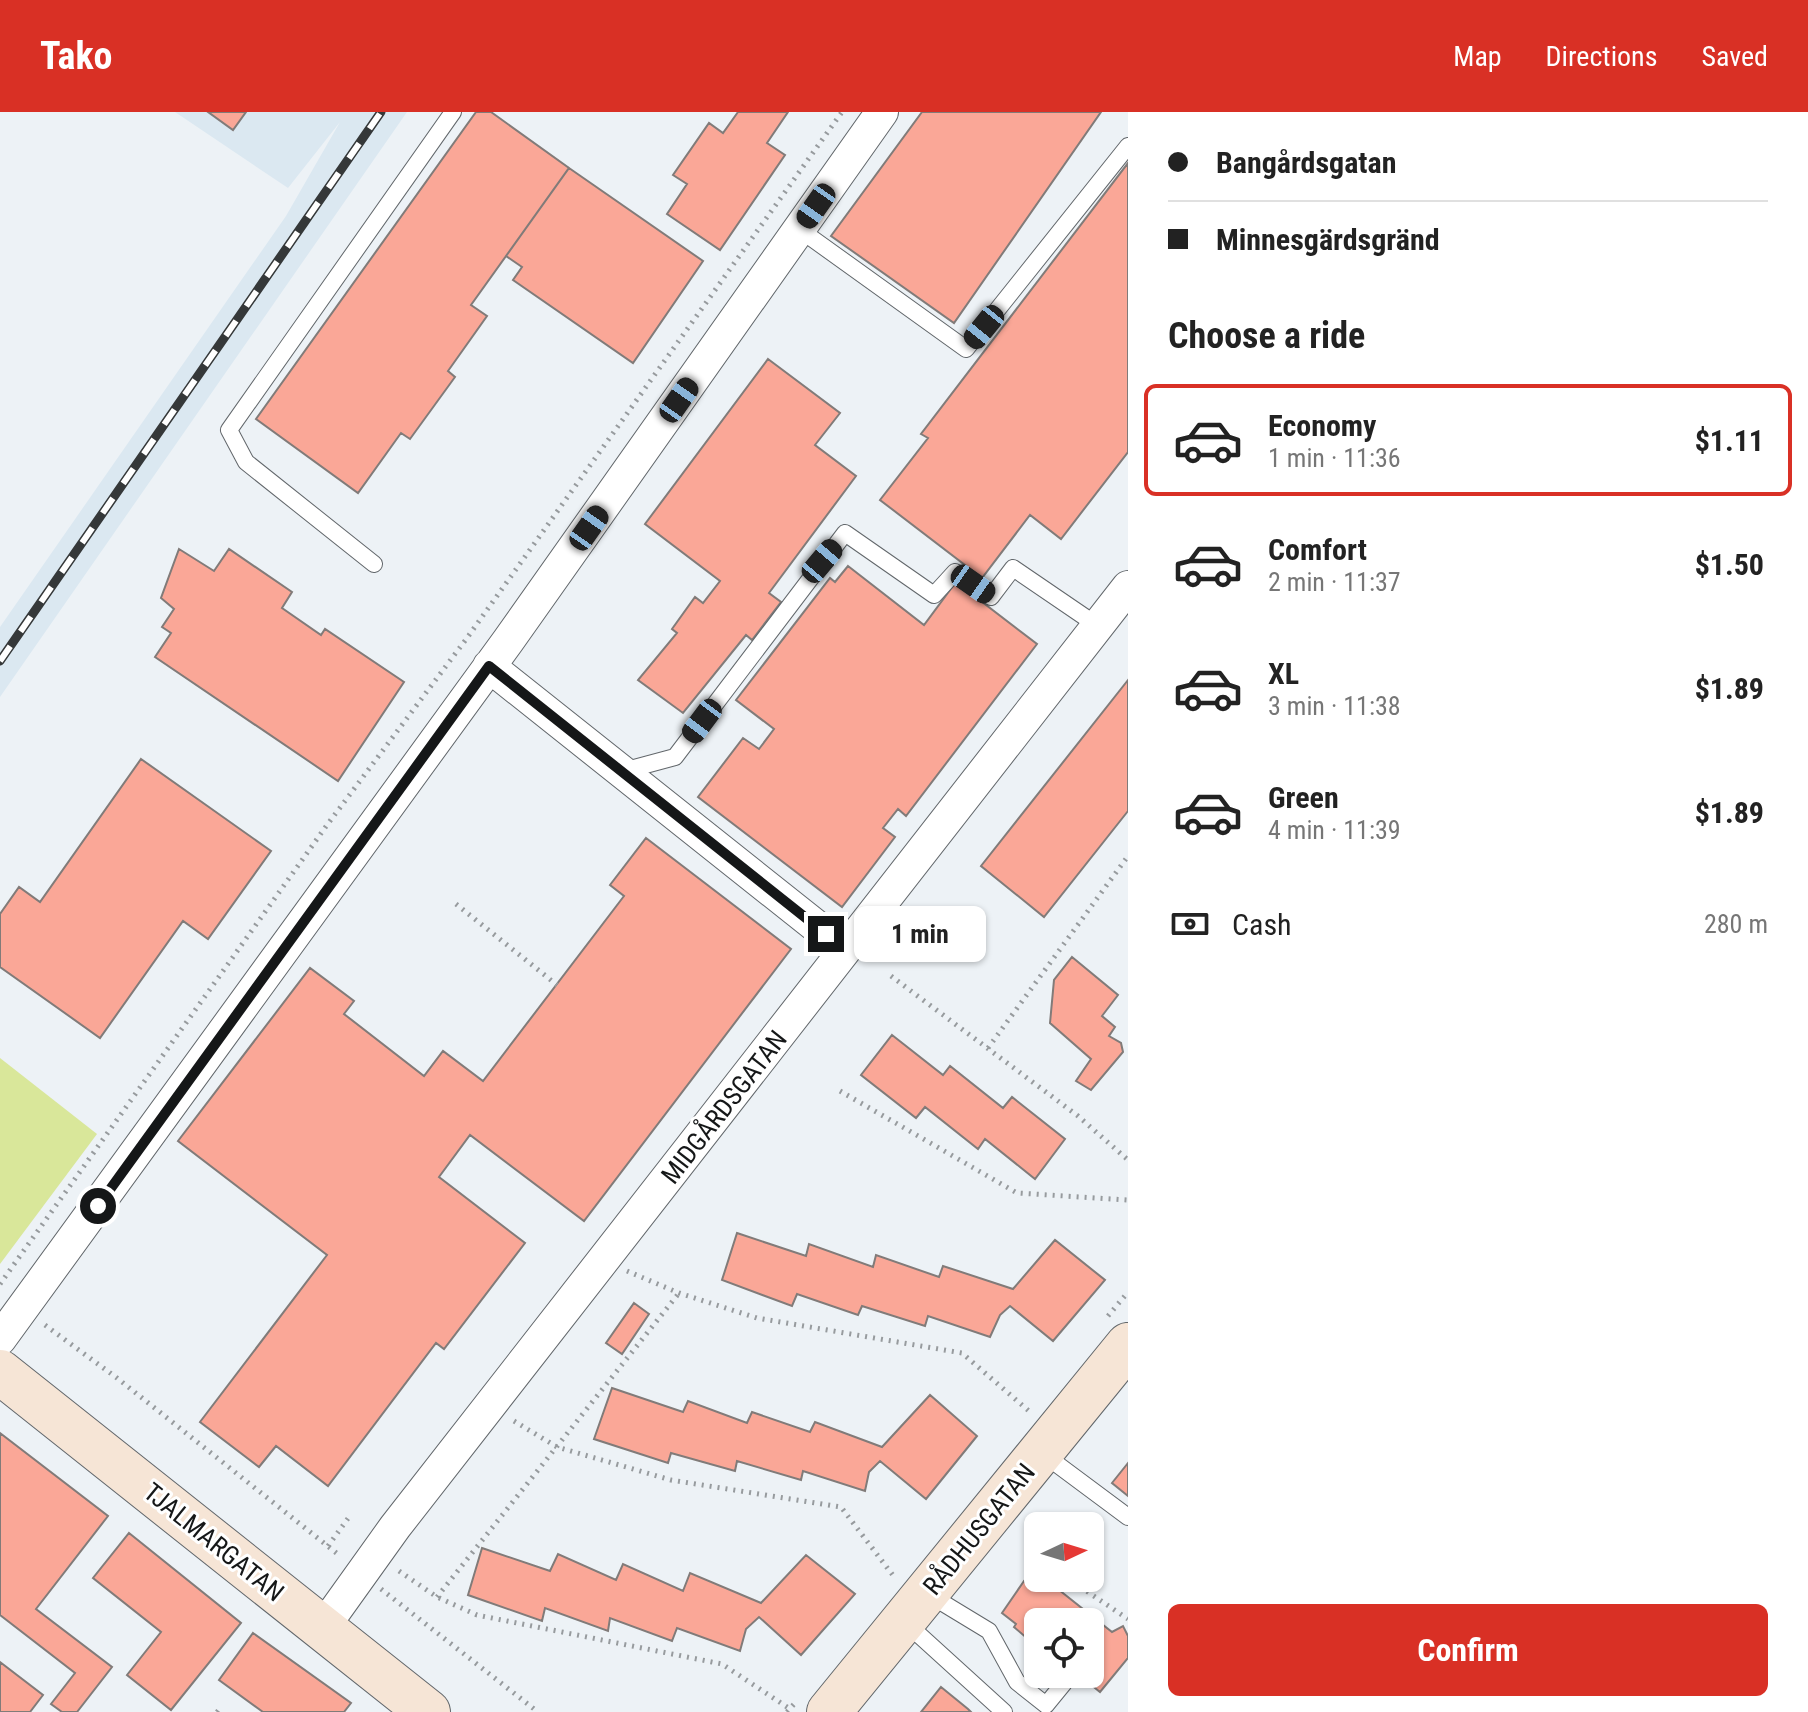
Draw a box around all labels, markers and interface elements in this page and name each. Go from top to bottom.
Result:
text: Tako [40,34,113,78]
text: Map [1453,40,1502,73]
text: Directions [1546,40,1657,73]
text: Saved [1701,40,1768,73]
text: Bangårdsgatan [1216,145,1396,180]
car [792,179,840,233]
text: Minnesgärdsgränd [1216,222,1440,257]
car [960,301,1008,353]
text: Choose a ride [1168,315,1365,357]
car [655,373,703,427]
icon: car [1172,404,1244,476]
text: Economy [1268,408,1376,443]
text: $1.11 [1695,423,1764,458]
text: 1 min · 11:36 [1268,443,1401,473]
car [565,501,613,555]
icon: car [1172,528,1244,600]
text: Comfort [1268,532,1367,567]
car [797,535,847,587]
text: $1.50 [1695,547,1764,582]
car [946,560,1000,608]
text: 2 min · 11:37 [1268,567,1401,597]
icon: car [1172,652,1244,724]
text: XL [1268,656,1299,691]
text: $1.89 [1695,671,1764,706]
text: 3 min · 11:38 [1268,691,1401,721]
car [678,695,726,747]
icon: car [1172,776,1244,848]
text: Green [1268,780,1339,815]
text: $1.89 [1695,795,1764,830]
text: 4 min · 11:39 [1268,815,1401,845]
icon: cash [1168,902,1212,946]
callout: 1 min [854,906,986,962]
text: Cash [1232,907,1292,942]
text: 280 m [1704,909,1768,939]
route end [808,916,844,952]
text: 1 min [891,919,949,949]
street label: MIDGÅRDSGATAN [654,1024,793,1189]
route start [80,1188,116,1224]
street label: RÅDHUSGATAN [916,1457,1041,1601]
street label: TJALMARGATAN [138,1476,290,1608]
north arrow [1024,1512,1104,1592]
map controls [1024,1512,1104,1688]
button: Confirm [1168,1604,1768,1696]
button: locate [1024,1608,1104,1688]

